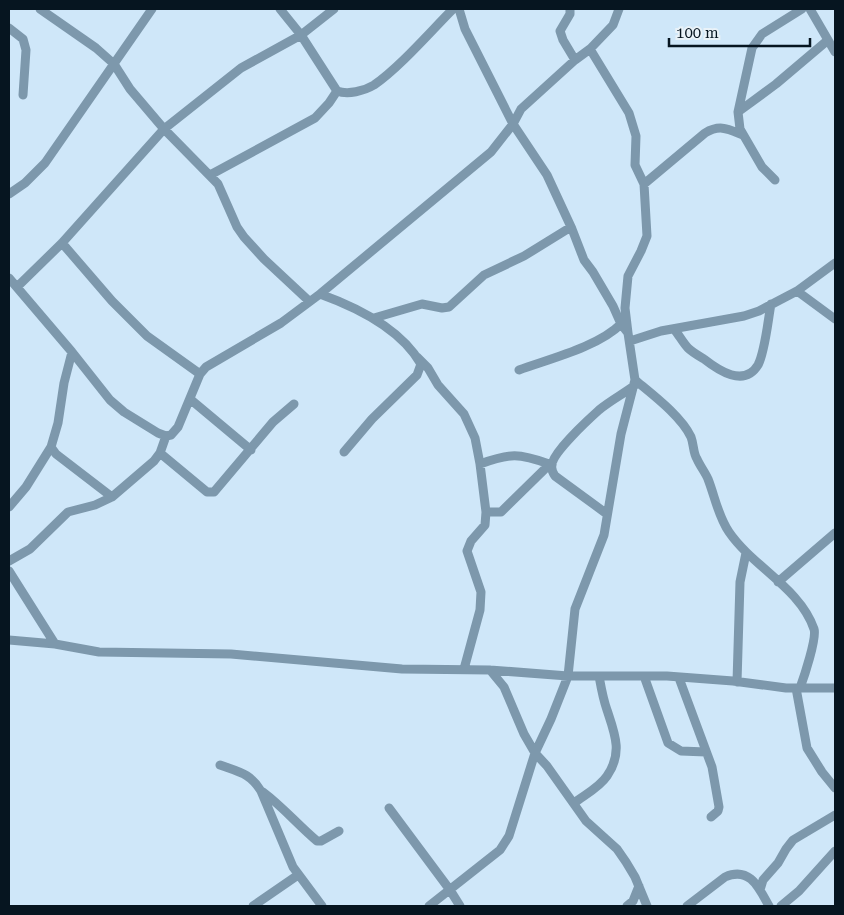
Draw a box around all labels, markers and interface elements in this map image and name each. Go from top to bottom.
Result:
scale bar [669,15,810,47]
text: 100 m [676,24,719,42]

